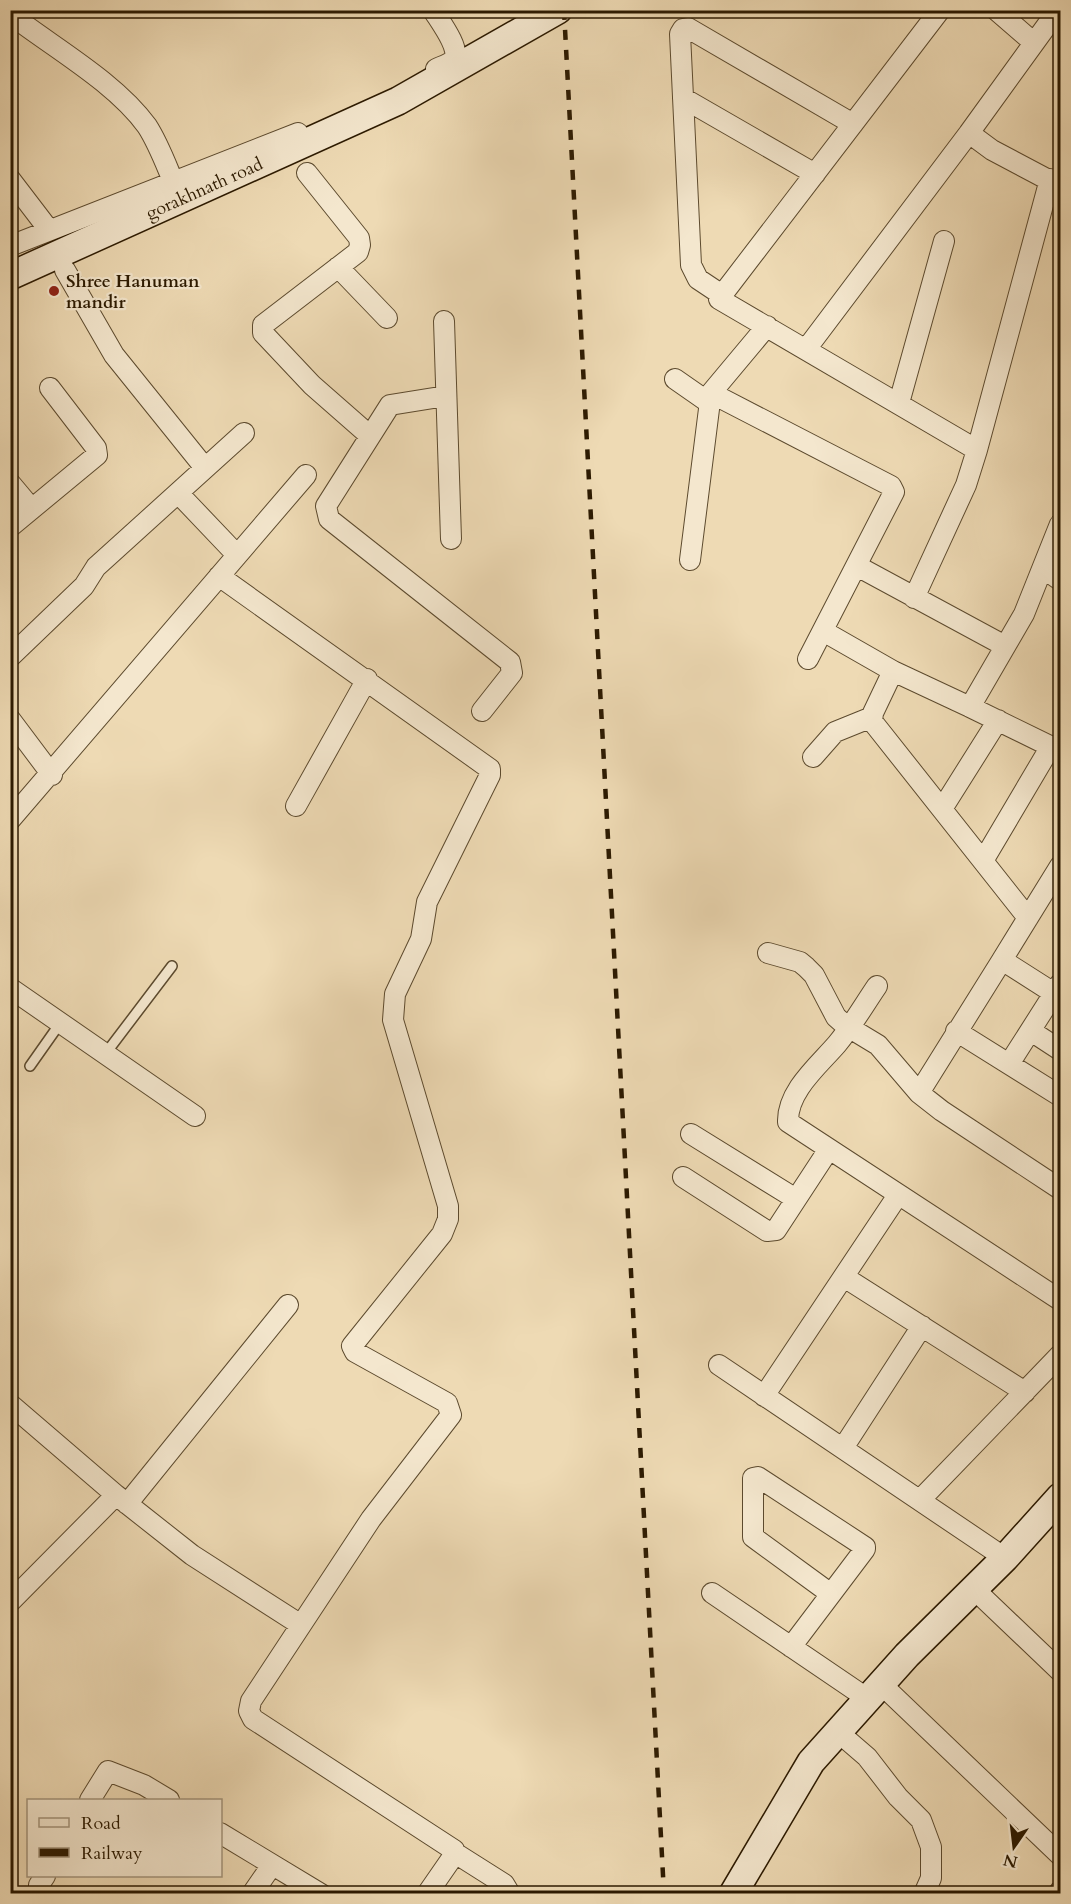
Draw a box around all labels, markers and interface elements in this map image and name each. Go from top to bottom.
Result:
street label: gorakhnath road [142,151,267,226]
place label: Shree Hanuman mandir [66,269,200,315]
marker: Shree Hanuman mandir [47,284,61,298]
legend [27,1799,222,1877]
text: Road [81,1811,121,1836]
north arrow [984,1817,1044,1877]
text: Railway [81,1841,143,1866]
text: N [1001,1848,1020,1873]

